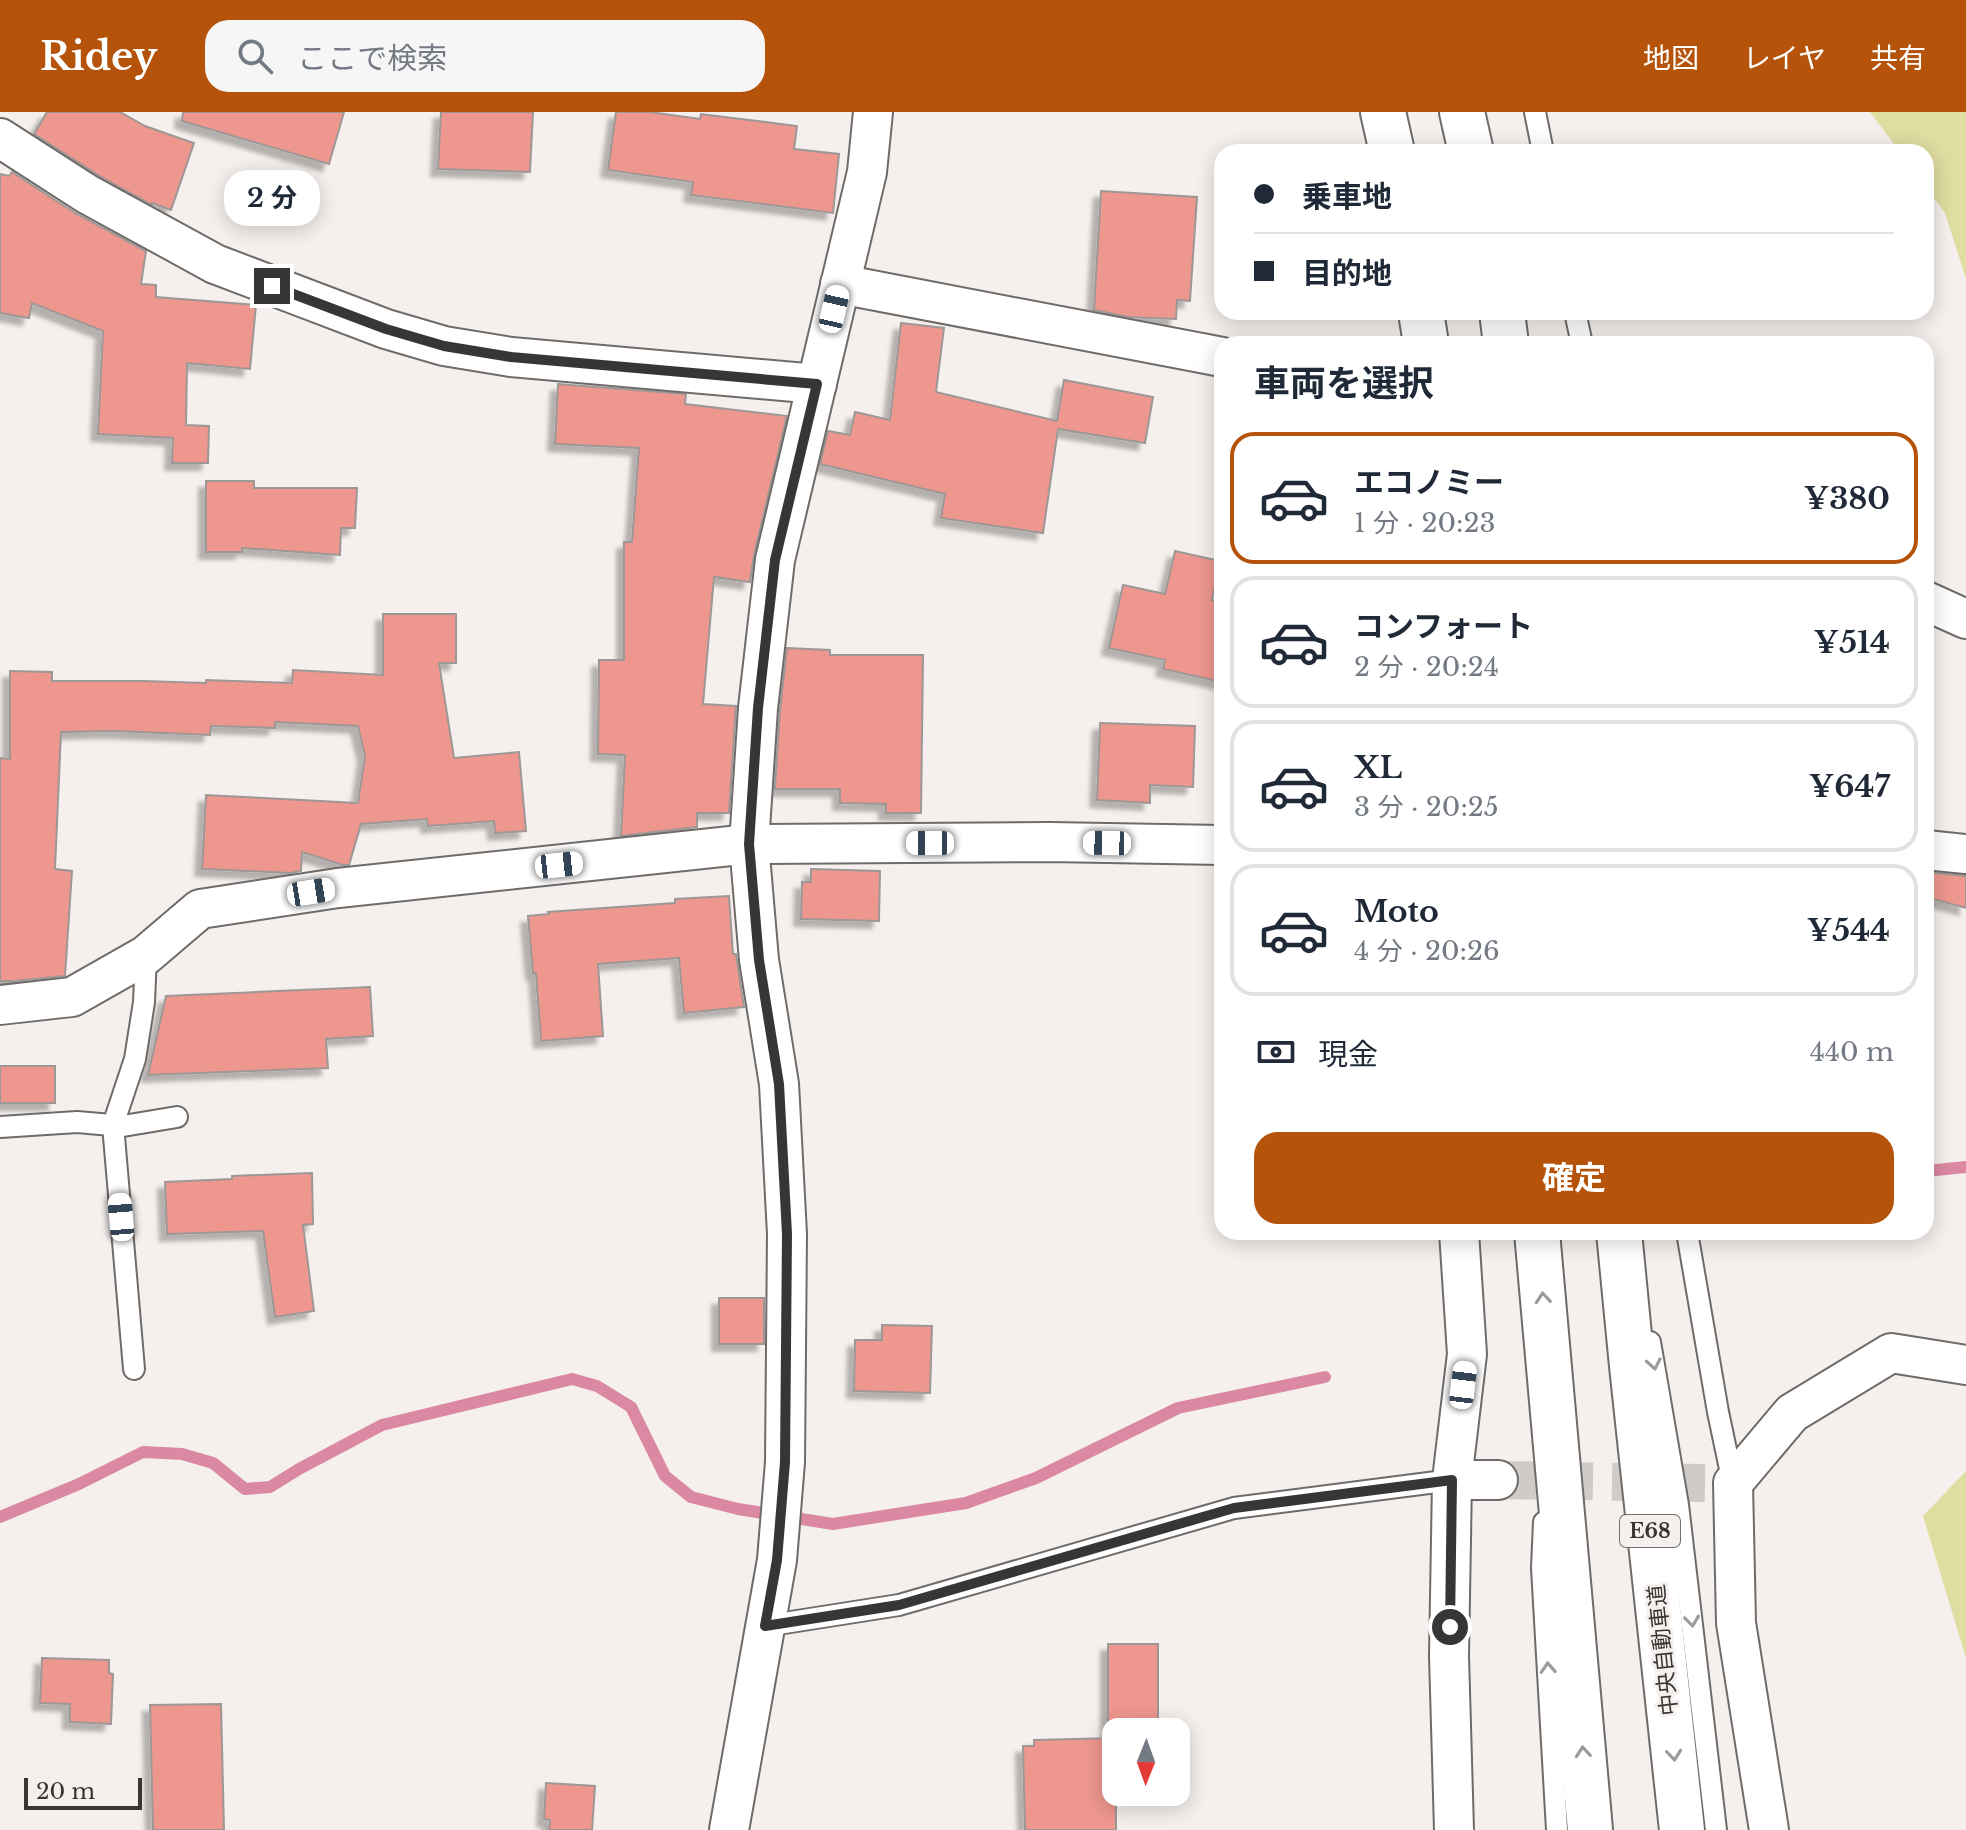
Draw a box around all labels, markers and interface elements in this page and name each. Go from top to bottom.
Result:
search box [205,20,765,92]
text: Ridey [40,33,157,80]
icon: search [233,34,277,78]
text: ここで検索 [297,40,447,77]
text: 地図 [1643,41,1699,76]
text: レイヤ [1743,41,1826,76]
text: 共有 [1870,41,1926,76]
callout: 2 分 [224,170,320,226]
text: 乗車地 [1302,178,1392,215]
text: 2 分 [247,182,297,214]
text: 目的地 [1302,255,1392,292]
route end [254,268,290,304]
car [817,283,851,335]
text: 車両を選択 [1254,361,1434,406]
icon: car [1258,462,1330,534]
text: エコノミー [1354,464,1504,501]
text: ¥380 [1804,480,1890,517]
text: 1 分 · 20:23 [1354,507,1495,539]
icon: car [1258,606,1330,678]
text: コンフォート [1354,608,1533,645]
text: ¥514 [1814,624,1890,661]
text: 2 分 · 20:24 [1354,651,1499,683]
text: XL [1354,749,1402,786]
icon: car [1258,750,1330,822]
text: ¥647 [1809,768,1890,805]
text: 3 分 · 20:25 [1354,791,1499,823]
car [906,831,954,855]
car [1083,831,1131,855]
car [534,851,584,879]
car [285,876,337,908]
text: Moto [1354,893,1439,930]
icon: car [1258,894,1330,966]
text: ¥544 [1807,912,1890,949]
text: 4 分 · 20:26 [1354,935,1500,967]
icon: cash [1254,1030,1298,1074]
text: 現金 [1318,1036,1378,1073]
text: 440 m [1810,1036,1894,1068]
button: 確定 [1254,1132,1894,1224]
car [107,1192,135,1242]
one-way arrow [1535,1291,1552,1304]
one-way arrow [1644,1357,1661,1371]
car [1448,1360,1478,1410]
road number: E68 [1620,1515,1680,1547]
street label: 中央自動車道 [1643,1583,1683,1717]
route start [1432,1609,1468,1645]
one-way arrow [1683,1615,1700,1628]
one-way arrow [1540,1661,1557,1674]
north arrow [1102,1718,1190,1806]
map controls [1102,1718,1190,1806]
one-way arrow [1575,1745,1592,1758]
one-way arrow [1666,1749,1683,1762]
scale bar [24,1774,142,1810]
text: 20 m [36,1778,95,1805]

